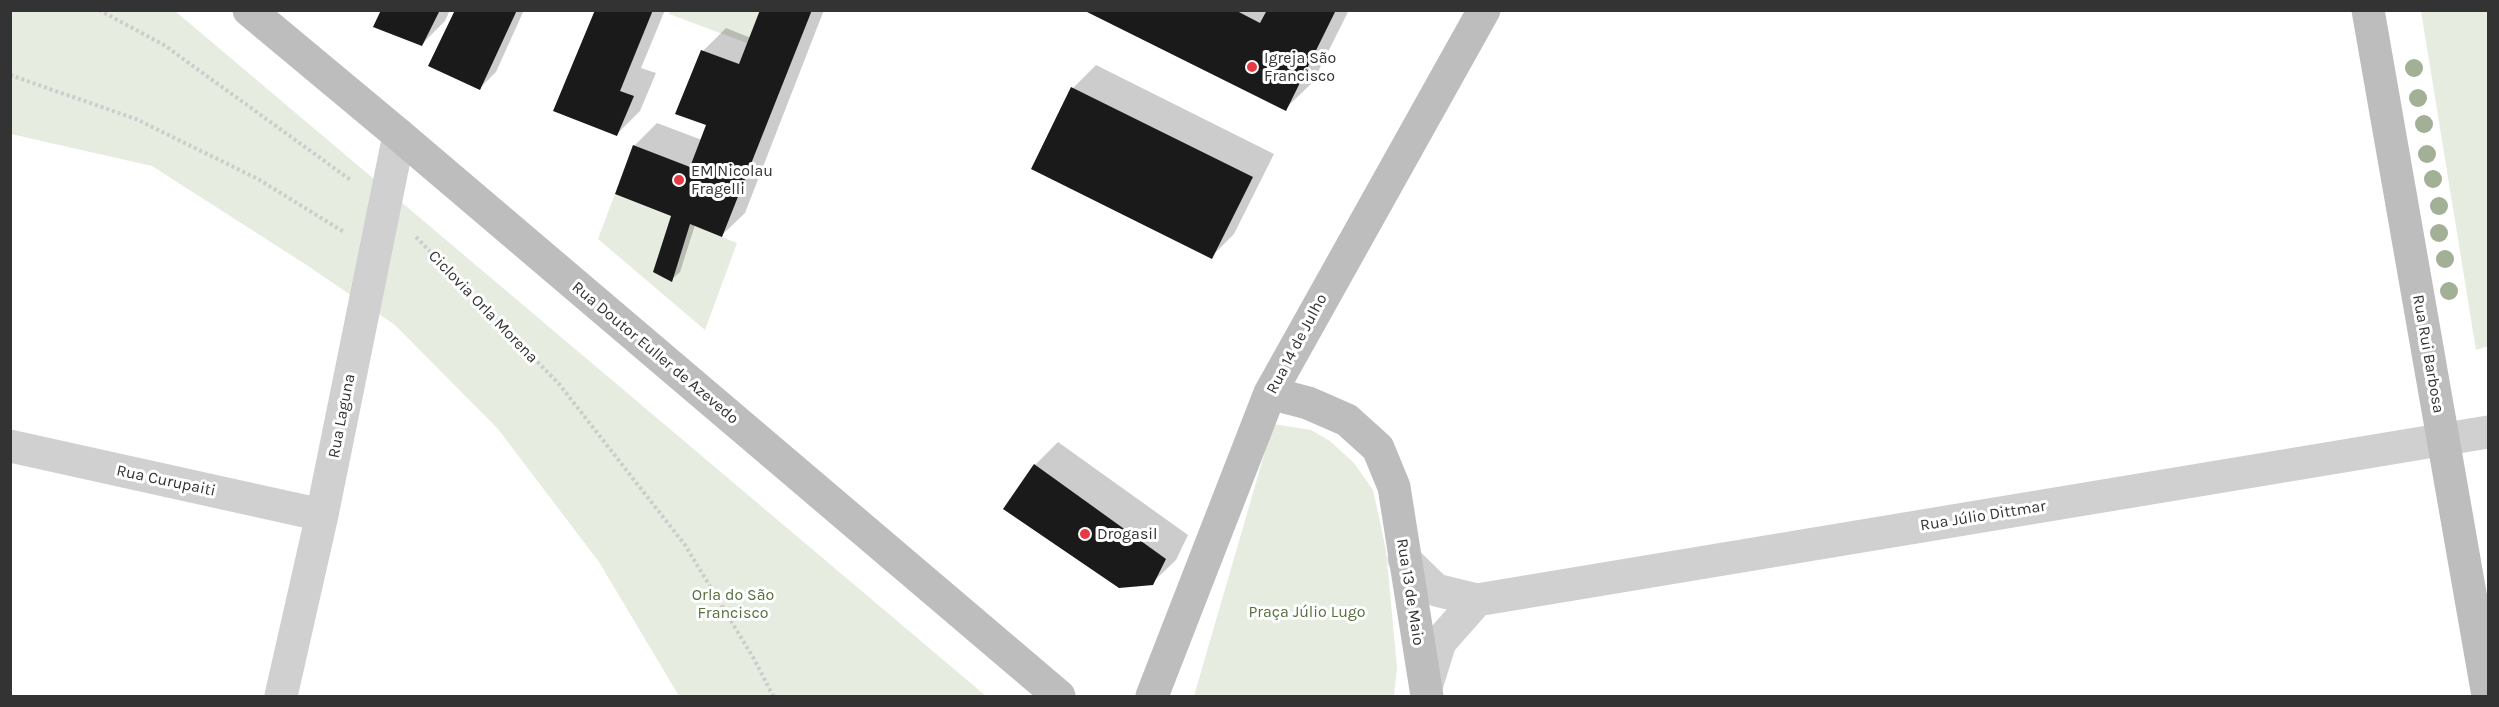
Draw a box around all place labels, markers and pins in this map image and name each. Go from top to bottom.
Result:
place label: Igreja São Francisco [1264,48,1336,86]
marker: Igreja São Francisco [1245,60,1259,74]
place label: EM Nicolau Fragelli [691,161,773,199]
marker: EM Nicolau Fragelli [672,173,686,187]
place label: Drogasil [1097,524,1158,544]
marker: Drogasil [1078,527,1092,541]

